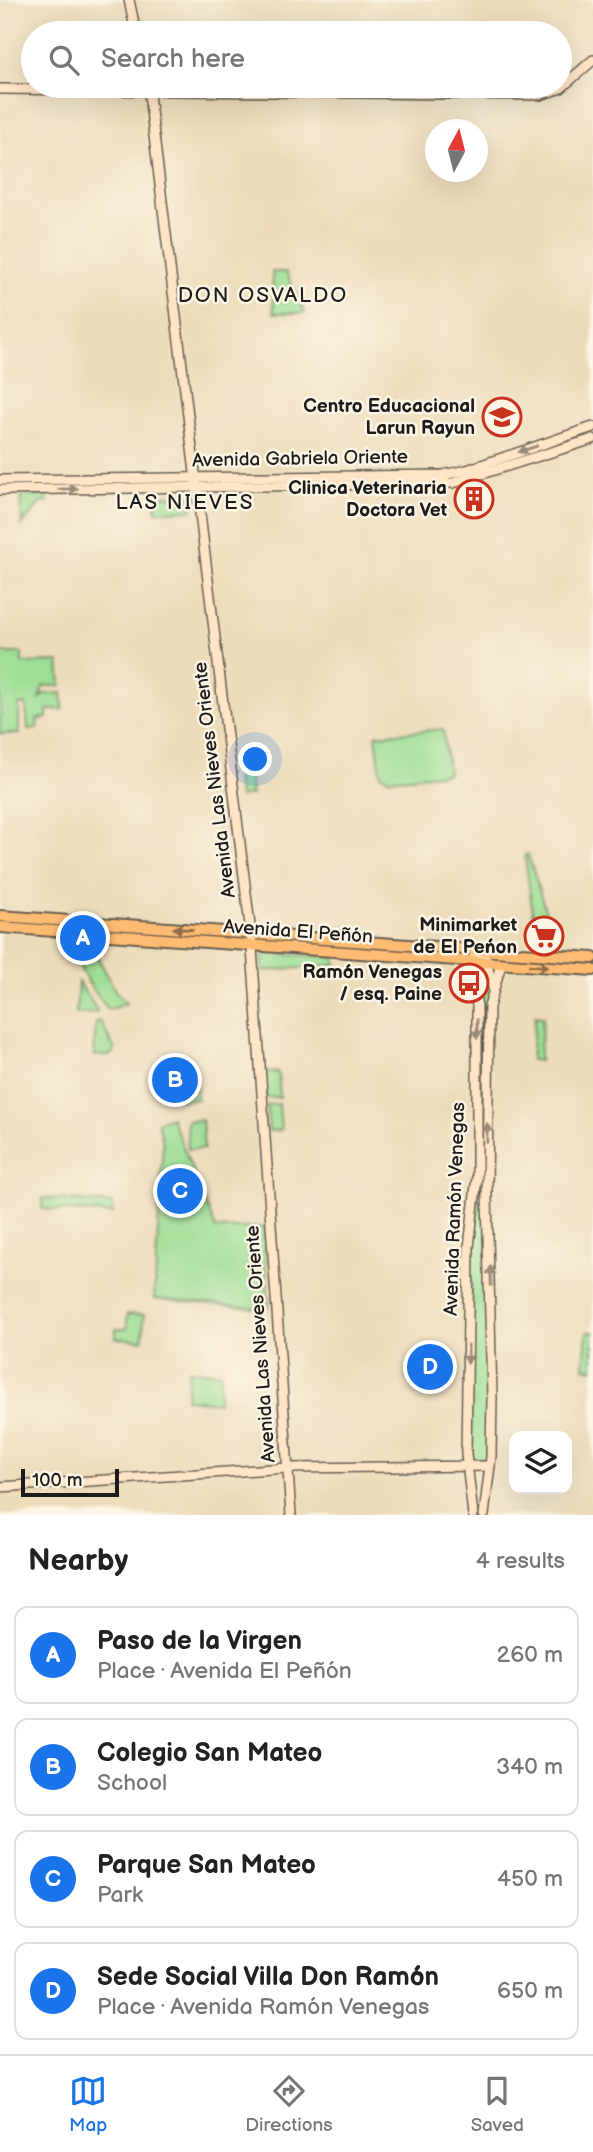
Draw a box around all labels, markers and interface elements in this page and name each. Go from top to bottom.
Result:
search box [21,21,572,98]
icon: search [45,41,83,79]
text: Search here [101,44,245,75]
north arrow [425,119,488,182]
district label: DON OSVALDO [178,283,348,308]
place label: Centro Educacional Larun Rayun [303,395,475,440]
school or university icon: Centro Educacional Larun Rayun [481,396,523,438]
one-way arrow [518,444,539,455]
street label: Avenida Gabriela Oriente [192,446,408,472]
place label: Clinica Veterinaria Doctora Vet [288,477,448,522]
building icon: Clinica Veterinaria Doctora Vet [453,478,495,520]
one-way arrow [57,483,79,495]
district label: LAS NIEVES [116,490,254,515]
street label: Avenida Las Nieves Oriente [189,661,241,899]
your location [238,742,272,776]
pin: A [60,912,106,964]
place label: Minimarket de El Peńon [413,914,518,959]
street label: Avenida El Peñón [222,915,374,949]
supermarket icon: Minimarket de El Peńon [523,915,565,957]
one-way arrow [172,923,194,934]
place label: Ramón Venegas / esq. Paine [303,961,442,1006]
one-way arrow [529,961,551,972]
bus stop icon: Ramón Venegas / esq. Paine [448,962,490,1004]
one-way arrow [471,1018,483,1040]
pin: B [152,1054,198,1106]
street label: Avenida Ramón Venegas [440,1102,470,1316]
one-way arrow [481,1122,493,1144]
pin: C [157,1165,203,1217]
street label: Avenida Las Nieves Oriente [241,1225,281,1463]
one-way arrow [486,1265,497,1287]
pin: D [407,1341,453,1393]
one-way arrow [462,1343,474,1365]
map controls [509,1431,572,1494]
button: layers [509,1431,572,1494]
scale bar [21,1466,119,1498]
text: 100 m [32,1469,83,1492]
text: Nearby [28,1543,128,1579]
text: 4 results [476,1547,565,1575]
text: Paso de la Virgen [97,1626,302,1657]
text: A [46,1641,60,1669]
text: 260 m [497,1641,563,1669]
text: Place · Avenida El Peñón [97,1657,352,1685]
text: Colegio San Mateo [97,1738,322,1769]
text: B [45,1753,61,1781]
text: 340 m [496,1753,563,1781]
text: School [97,1769,167,1797]
text: Parque San Mateo [97,1850,316,1881]
text: C [45,1865,61,1893]
text: 450 m [497,1865,563,1893]
text: Park [97,1881,143,1909]
text: Sede Social Villa Don Ramón [97,1962,439,1993]
text: D [45,1977,61,2005]
text: 650 m [497,1977,563,2005]
text: Place · Avenida Ramón Venegas [97,1993,429,2021]
tab: Map [69,2072,107,2137]
tab: Directions [245,2072,333,2137]
tab: Saved [471,2072,524,2137]

